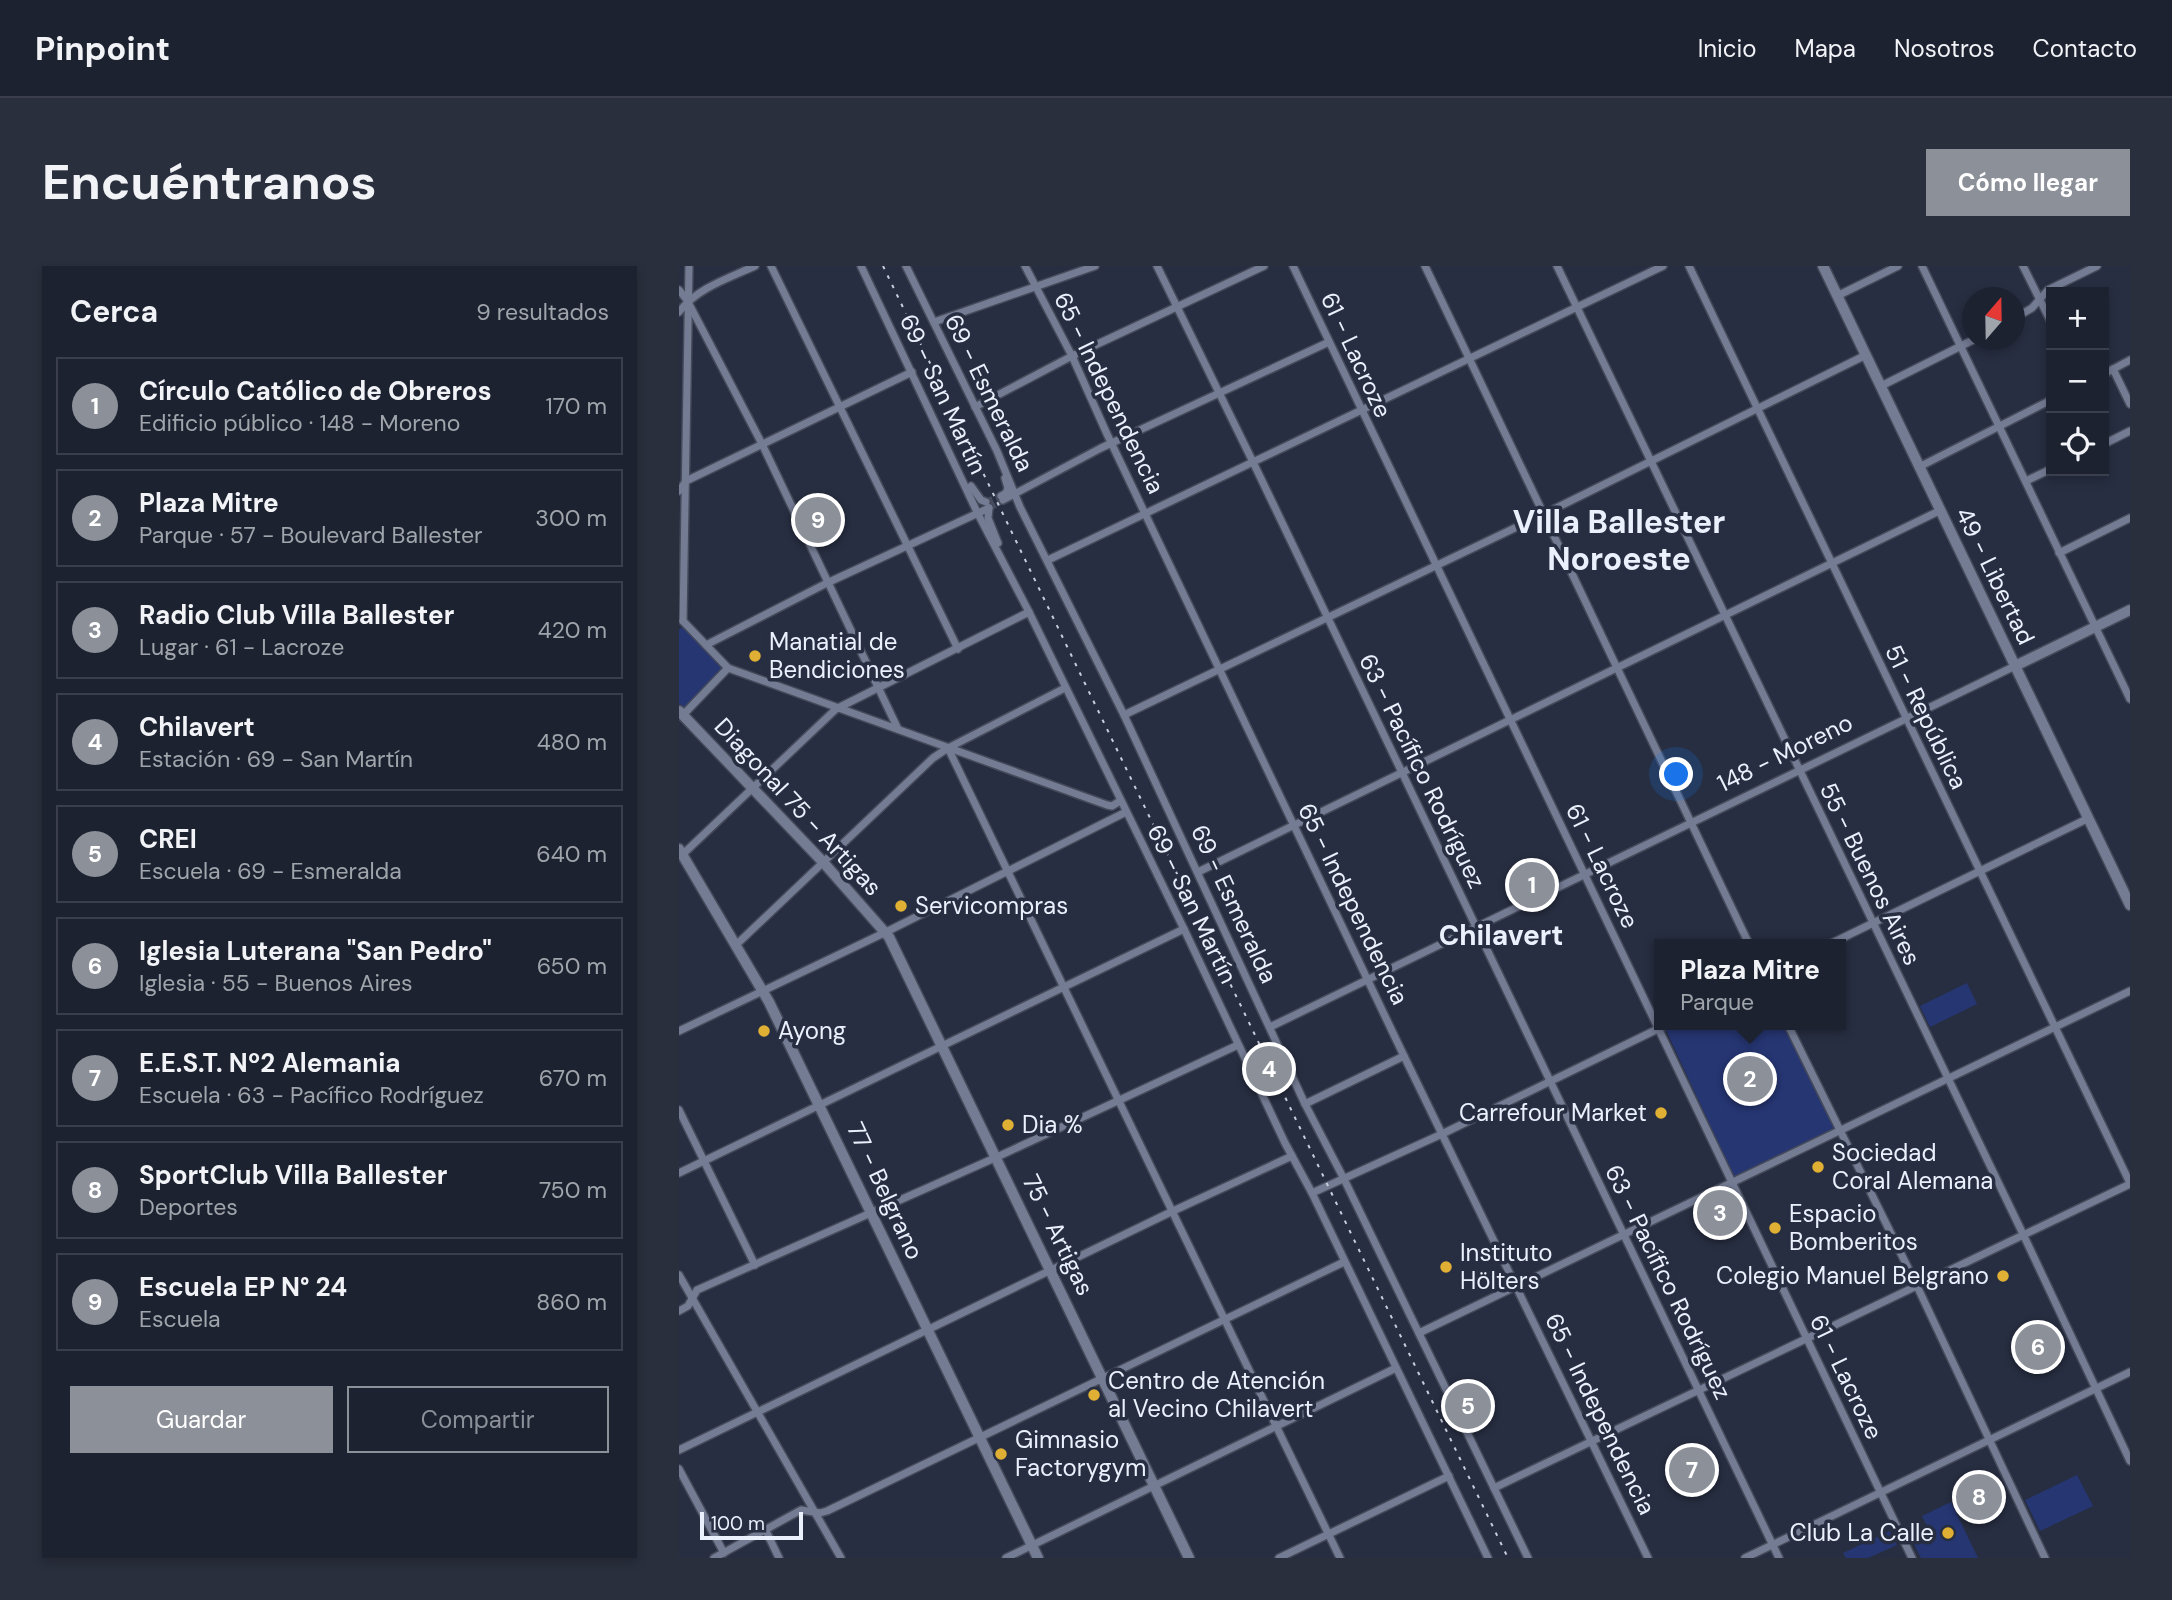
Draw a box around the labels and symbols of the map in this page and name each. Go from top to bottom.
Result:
street label: 65 - Independencia [1047,287,1172,499]
street label: 61 - Lacroze [1314,287,1399,423]
north arrow [1962,287,2025,350]
street label: 69 - San Martín [893,309,994,479]
street label: 69 - Esmeralda [938,309,1041,477]
pin: 9 [795,494,841,546]
district label: Villa Ballester Noroeste [1513,501,1725,580]
street label: 49 - Libertad [1949,502,2042,649]
place label: Manatial de Bendiciones [769,626,905,685]
street label: 51 - República [1878,640,1975,794]
marker: Manatial de Bendiciones [747,648,763,664]
street label: 63 - Pacífico Rodríguez [1352,648,1493,893]
street label: 148 - Moreno [1712,706,1858,799]
street label: Diagonal 75 - Artigas [708,711,889,902]
your location [1659,757,1693,791]
street label: 55 - Buenos Aires [1813,777,1928,970]
street label: 65 - Independencia [1291,798,1416,1010]
street label: 61 - Lacroze [1559,798,1646,933]
street label: 69 - San Martín [1141,819,1244,988]
street label: 69 - Esmeralda [1184,820,1285,988]
pin: 1 [1509,859,1555,911]
place label: Servicompras [915,890,1068,921]
marker: Servicompras [893,898,909,914]
district label: Chilavert [1439,917,1563,954]
place label: Ayong [778,1015,846,1046]
marker: Ayong [756,1023,772,1039]
pin: 4 [1246,1043,1292,1095]
pin: 2 [1727,1053,1773,1105]
place label: Carrefour Market [1459,1097,1647,1128]
marker: Carrefour Market [1653,1105,1669,1121]
place label: Dia % [1022,1109,1083,1140]
street label: 77 - Belgrano [840,1117,931,1264]
marker: Dia % [1000,1117,1016,1133]
place label: Sociedad Coral Alemana [1832,1137,1993,1196]
marker: Sociedad Coral Alemana [1810,1159,1826,1175]
street label: 63 - Pacífico Rodríguez [1599,1160,1737,1404]
street label: 75 - Artigas [1016,1169,1101,1300]
pin: 3 [1697,1187,1743,1239]
place label: Espacio Bomberitos [1789,1198,1918,1257]
marker: Espacio Bomberitos [1767,1220,1783,1236]
place label: Instituto Hölters [1460,1237,1553,1296]
marker: Instituto Hölters [1438,1259,1454,1275]
place label: Colegio Manuel Belgrano [1716,1260,1989,1291]
marker: Colegio Manuel Belgrano [1995,1268,2011,1284]
street label: 65 - Independencia [1538,1308,1663,1520]
street label: 61 - Lacroze [1803,1309,1890,1444]
pin: 6 [2015,1321,2061,1373]
place label: Centro de Atención al Vecino Chilavert [1108,1365,1325,1424]
pin: 5 [1445,1380,1491,1432]
marker: Centro de Atención al Vecino Chilavert [1086,1387,1102,1403]
place label: Gimnasio Factorygym [1015,1424,1146,1483]
pin: 7 [1669,1444,1715,1496]
marker: Gimnasio Factorygym [993,1446,1009,1462]
pin: 8 [1956,1471,2002,1523]
scale bar [700,1509,803,1541]
place label: Club La Calle [1790,1517,1934,1548]
marker: Club La Calle [1940,1525,1956,1541]

